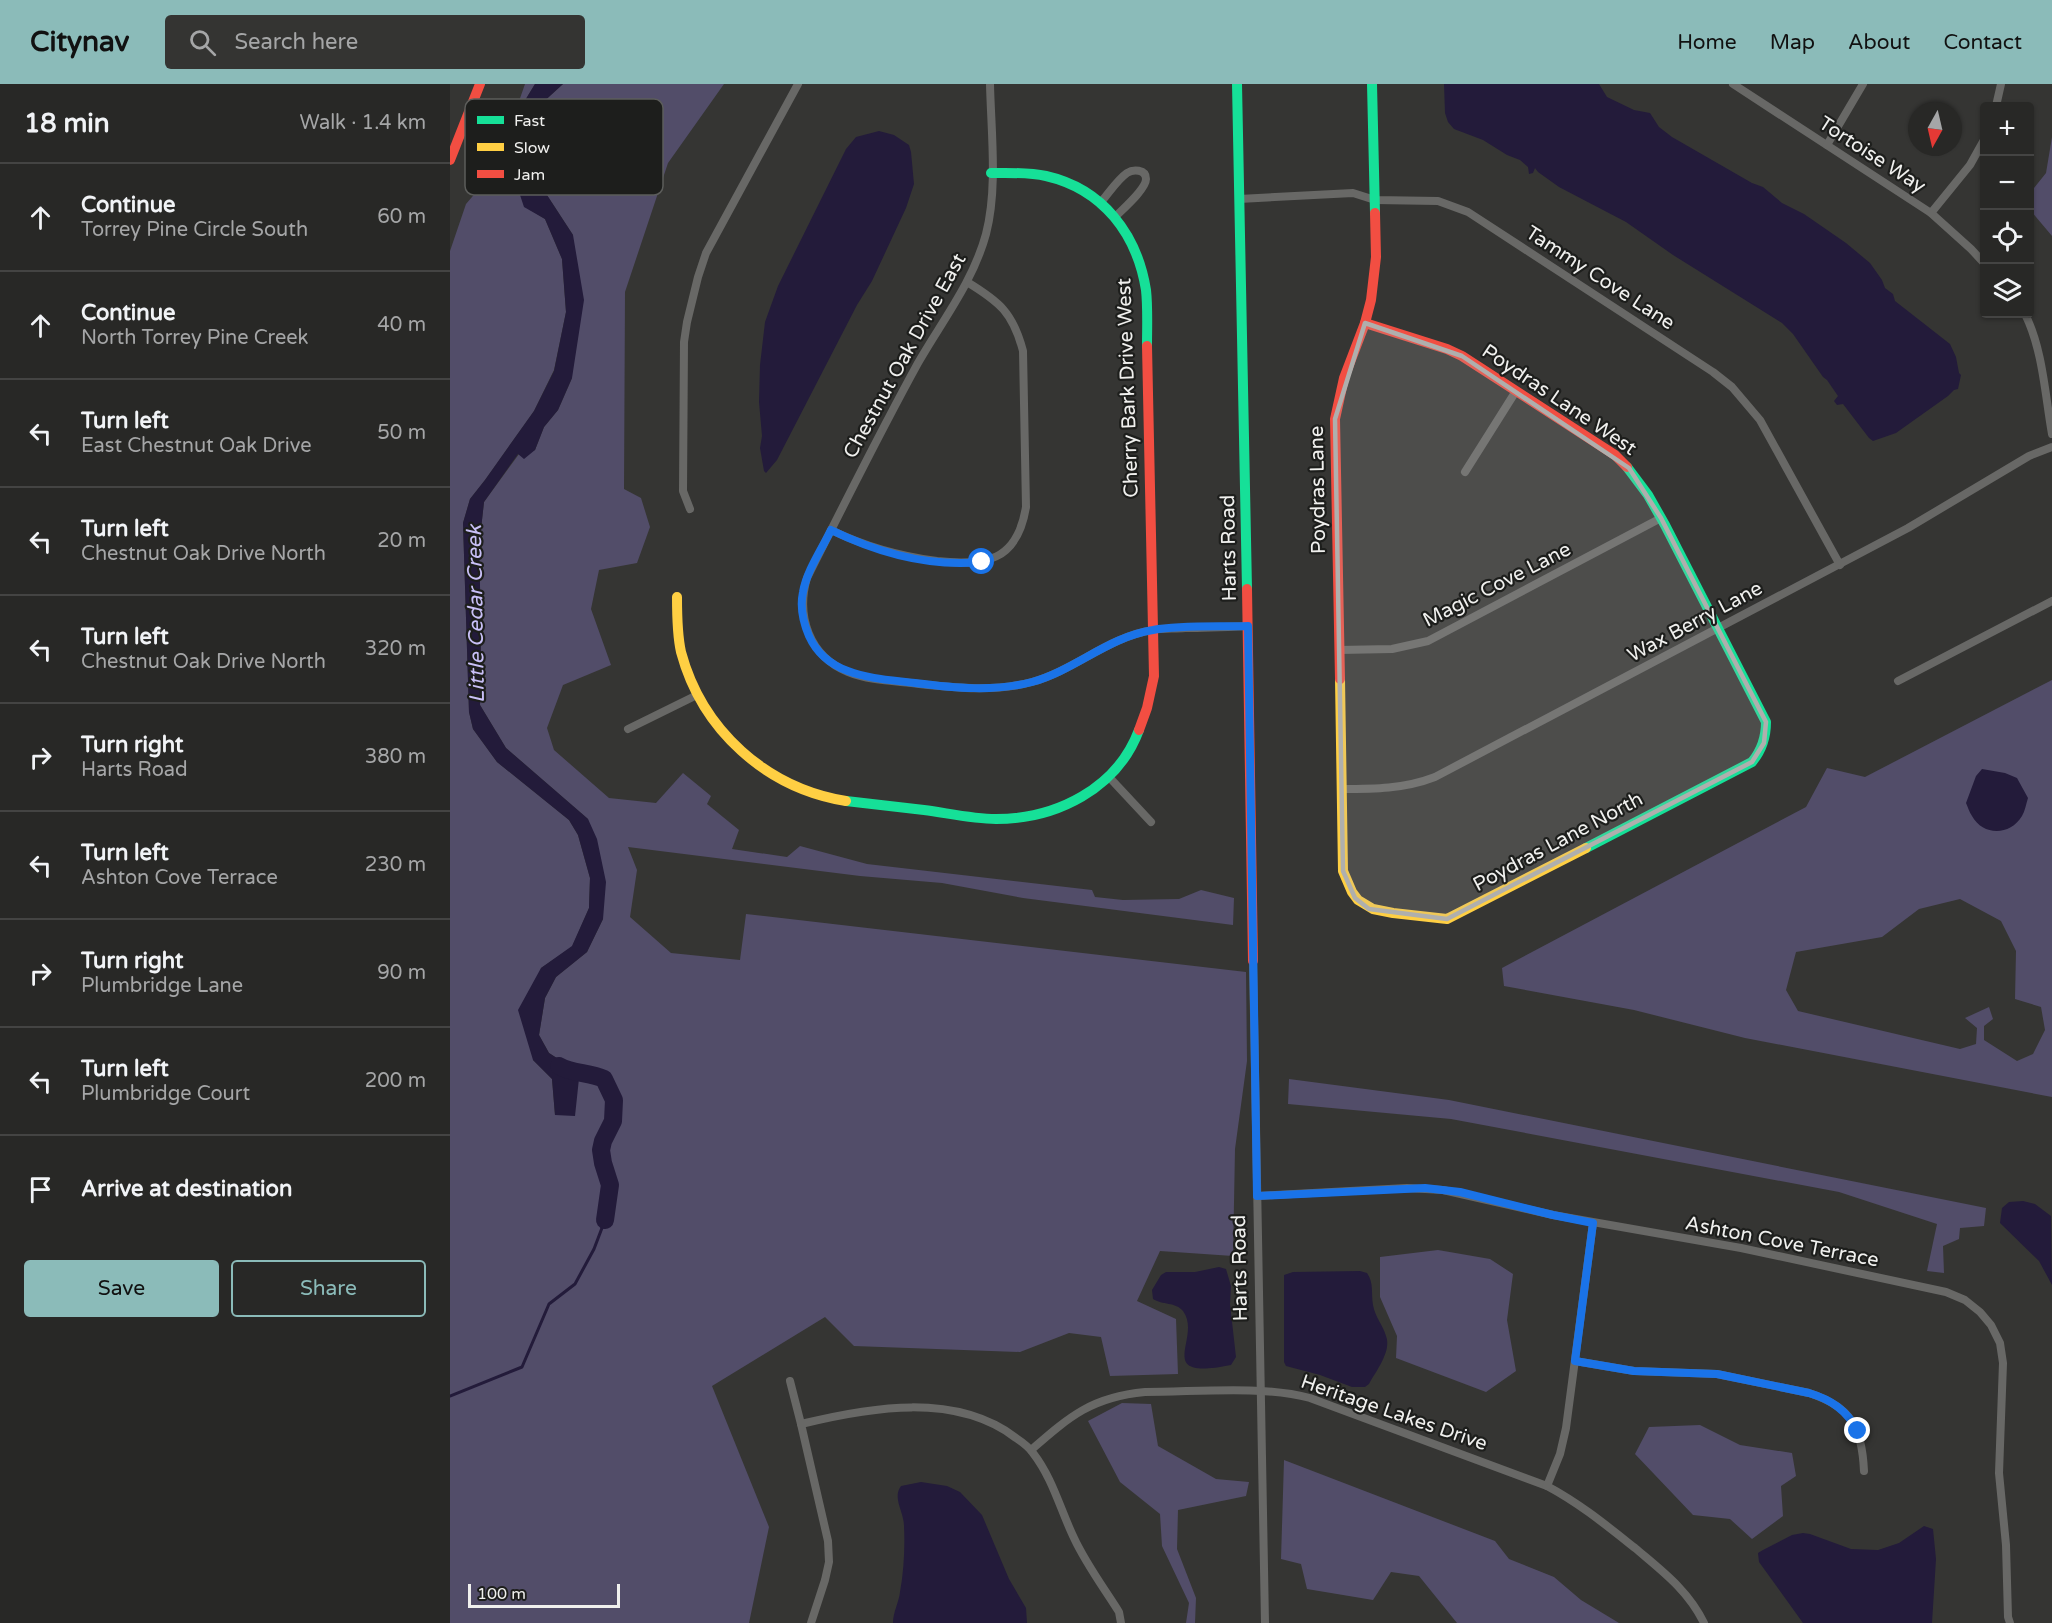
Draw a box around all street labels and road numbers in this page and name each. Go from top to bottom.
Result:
street label: Tortoise Way [1814,112,1930,199]
street label: Tammy Cove Lane [1521,221,1679,335]
street label: Chestnut Oak Drive East [839,249,972,463]
street label: Cherry Bark Drive West [1112,277,1144,498]
street label: Poydras Lane West [1477,339,1641,461]
street label: Poydras Lane [1305,426,1331,554]
street label: Harts Road [1216,494,1242,602]
street label: Magic Cove Lane [1419,537,1575,633]
street label: Wax Berry Lane [1623,576,1767,668]
street label: Poydras Lane North [1469,787,1647,897]
street label: Ashton Cove Terrace [1683,1211,1881,1273]
street label: Harts Road [1227,1214,1253,1322]
street label: Heritage Lakes Drive [1298,1370,1490,1456]

